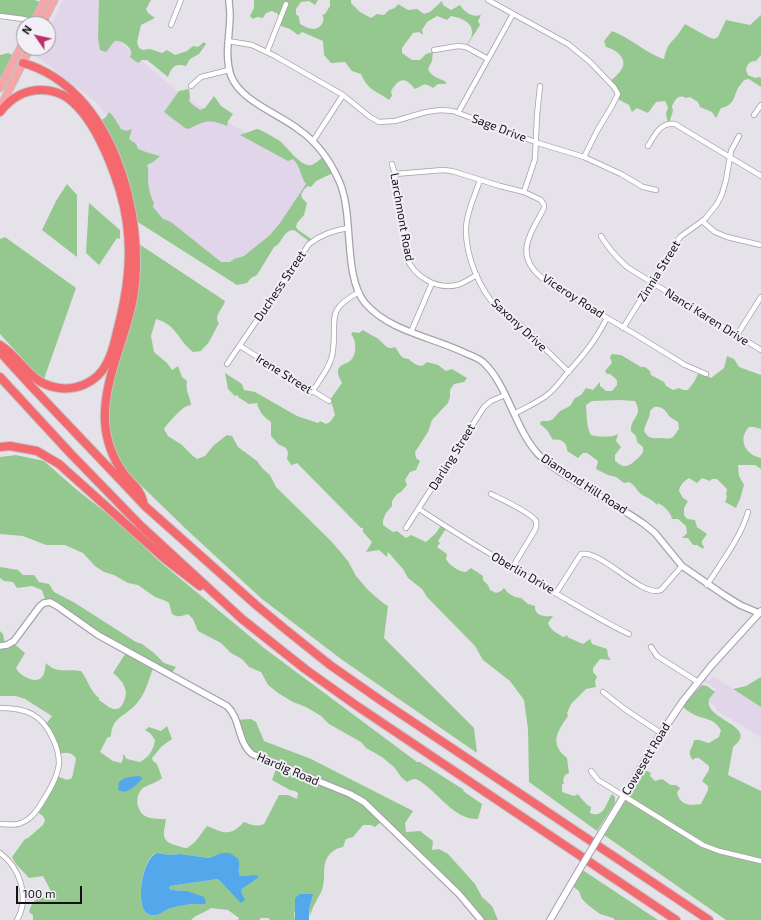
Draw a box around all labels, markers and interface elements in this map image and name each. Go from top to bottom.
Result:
north arrow [16,16,56,56]
text: N [19,23,34,37]
street label: Sage Drive [470,111,528,145]
street label: Larchmont Road [387,172,417,262]
street label: Zinnia Street [635,238,683,304]
street label: Duchess Street [251,248,309,324]
street label: Viceroy Road [539,271,607,321]
street label: Nanci Karen Drive [662,285,752,349]
street label: Saxony Drive [488,296,550,354]
street label: Irene Street [253,351,315,397]
street label: Darling Street [426,421,478,493]
street label: Diamond Hill Road [538,451,630,517]
street label: Oberlin Drive [489,549,557,597]
street label: Cowesett Road [619,720,673,798]
street label: Hardig Road [255,749,321,789]
scale bar [18,878,84,904]
text: 100 m [23,886,55,900]

